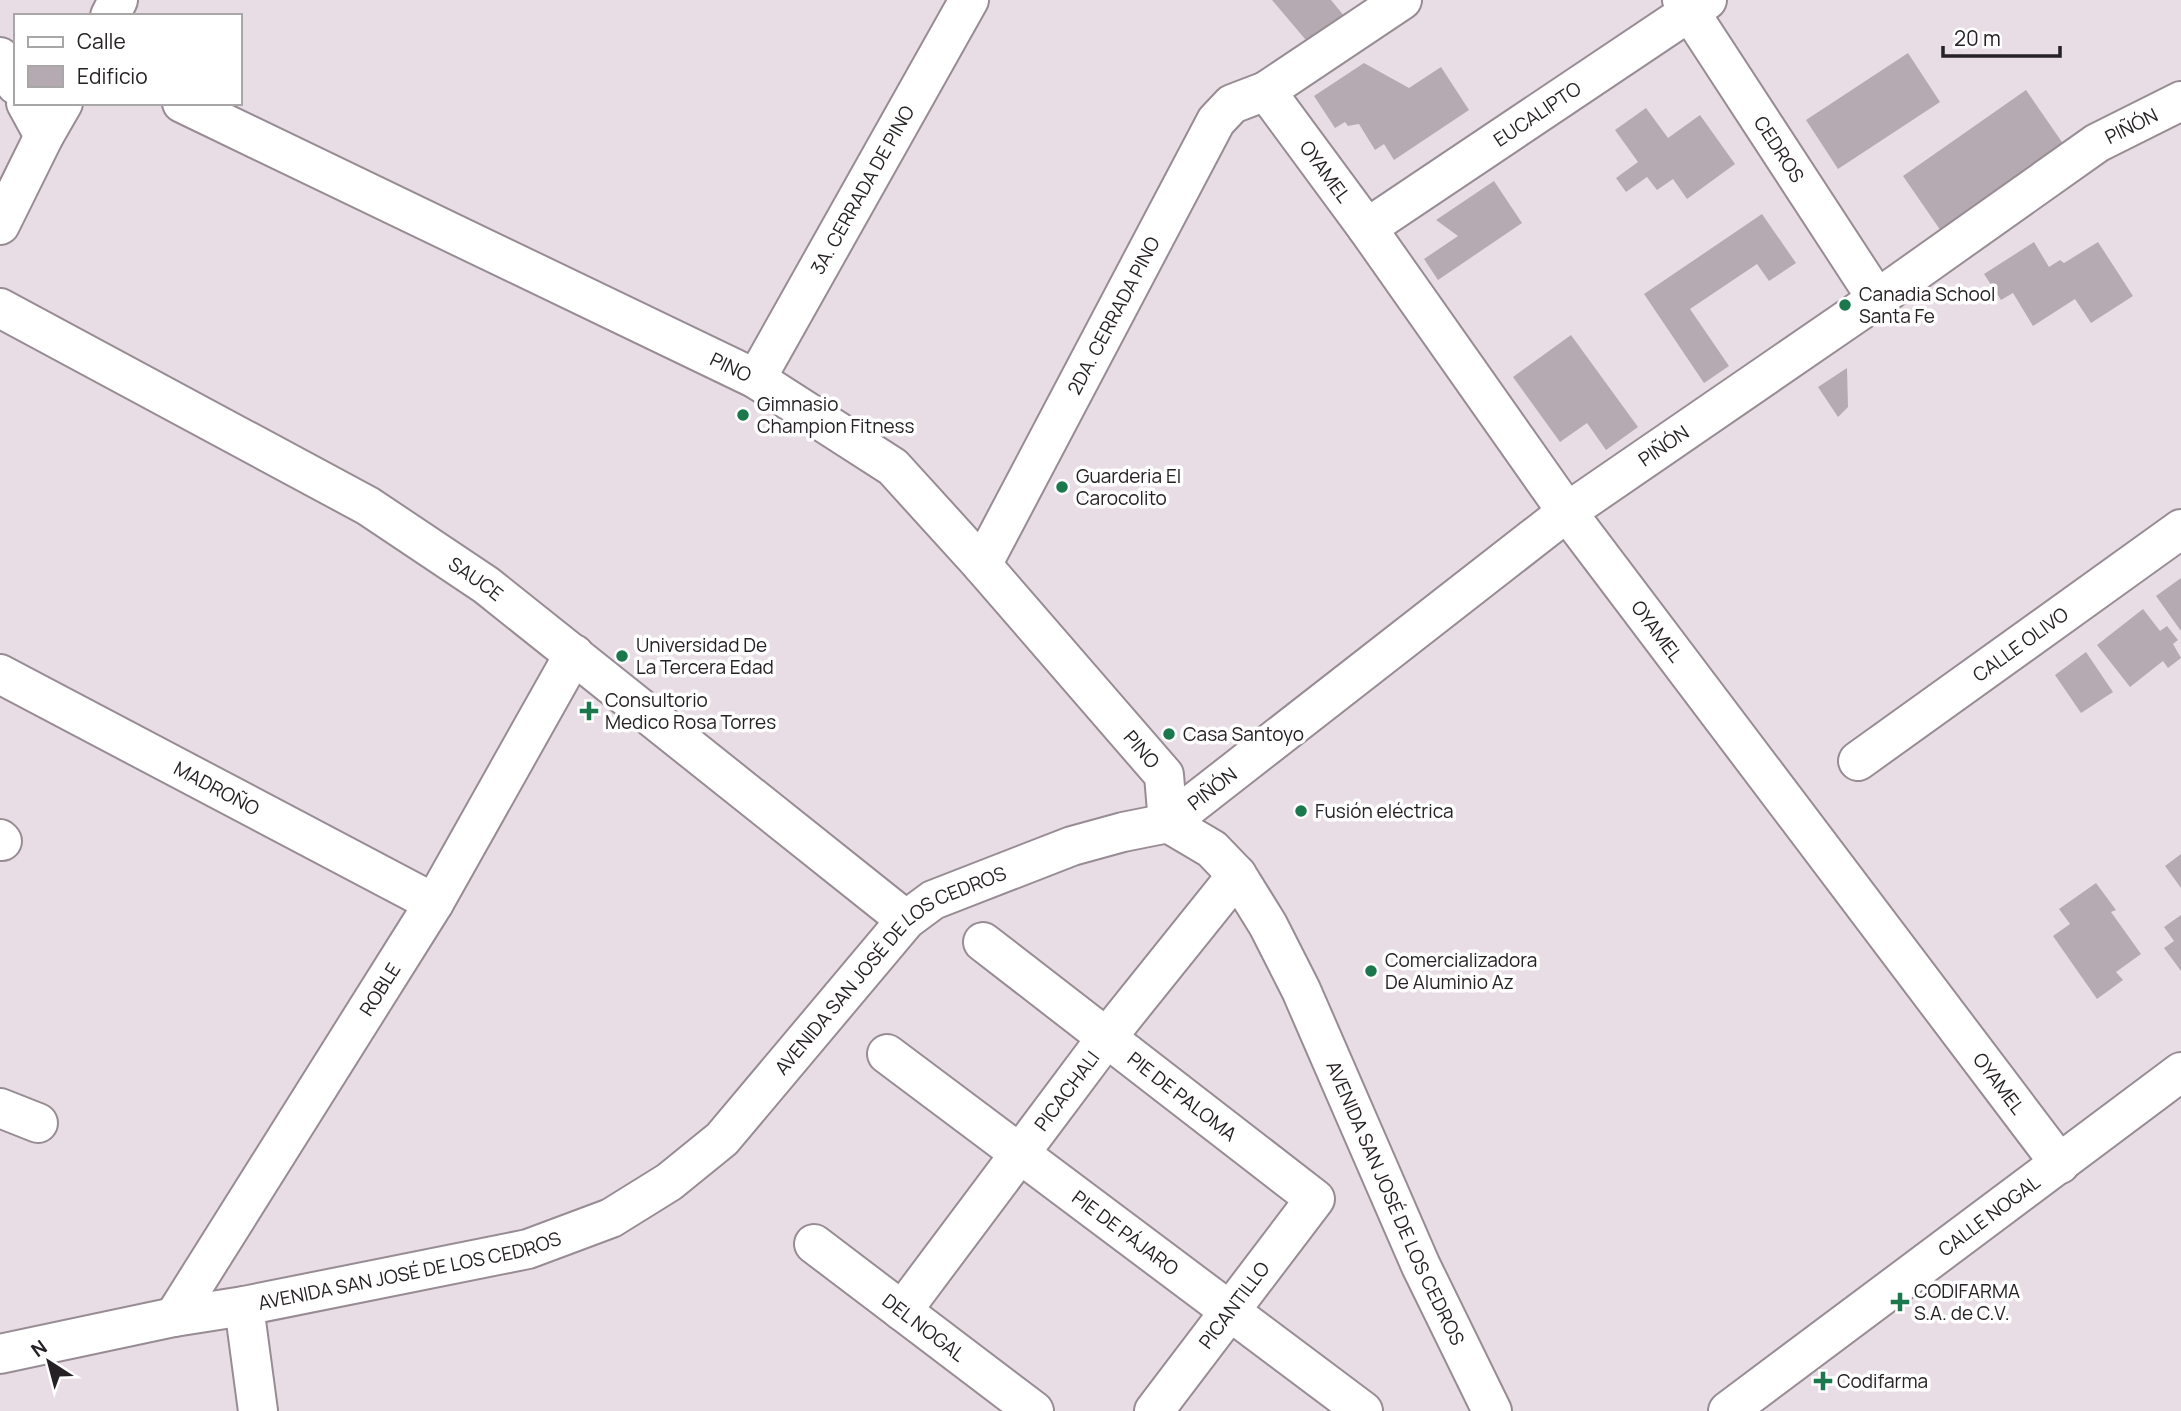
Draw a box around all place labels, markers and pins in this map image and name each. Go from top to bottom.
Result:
place label: Canadia School Santa Fe [1859,281,1995,329]
marker: Canadia School Santa Fe [1837,297,1853,313]
place label: Gimnasio Champion Fitness [757,391,914,439]
marker: Gimnasio Champion Fitness [735,407,751,423]
place label: Guarderia El Carocolito [1076,463,1181,511]
marker: Guarderia El Carocolito [1054,479,1070,495]
place label: Universidad De La Tercera Edad [636,632,774,680]
marker: Universidad De La Tercera Edad [614,648,630,664]
place label: Consultorio Medico Rosa Torres [605,687,776,735]
marker: Consultorio Medico Rosa Torres [579,701,599,721]
place label: Casa Santoyo [1183,721,1304,747]
marker: Casa Santoyo [1161,726,1177,742]
place label: Fusión eléctrica [1315,798,1454,824]
marker: Fusión eléctrica [1293,803,1309,819]
place label: Comercializadora De Aluminio Az [1385,947,1537,995]
marker: Comercializadora De Aluminio Az [1363,963,1379,979]
place label: CODIFARMA S.A. de C.V. [1914,1278,2020,1326]
marker: CODIFARMA S.A. de C.V. [1892,1294,1908,1310]
place label: Codifarma [1837,1368,1928,1394]
marker: Codifarma [1815,1373,1831,1389]

